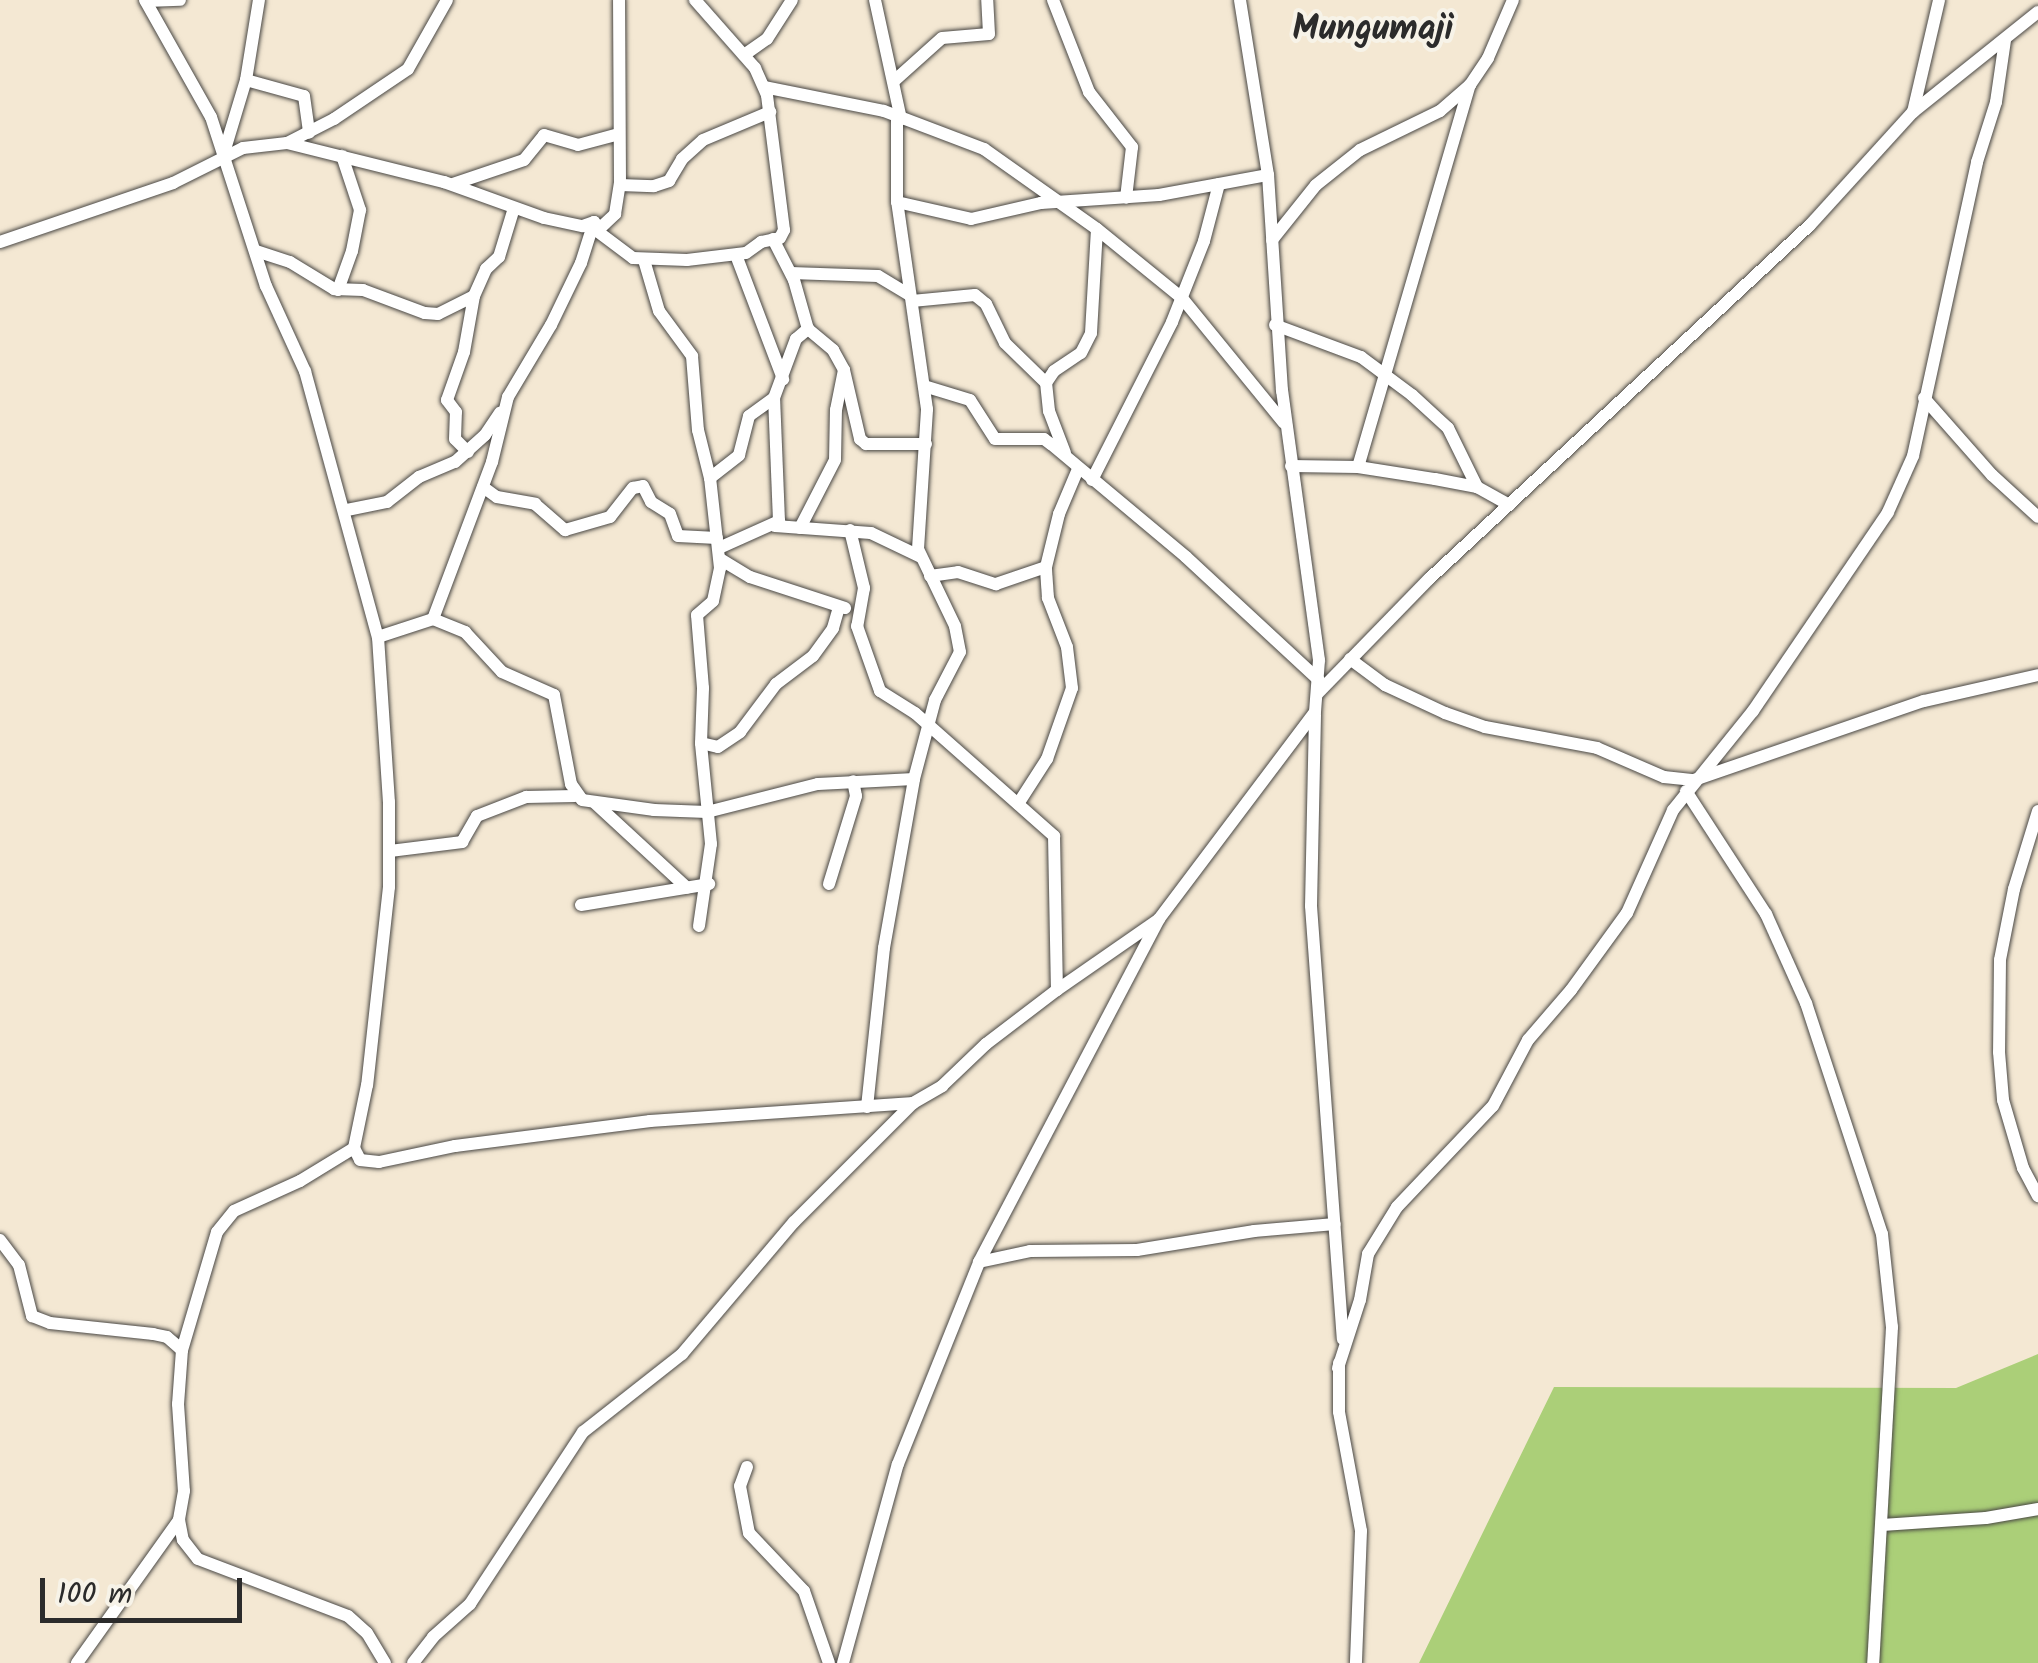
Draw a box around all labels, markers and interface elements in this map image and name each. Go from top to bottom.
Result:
district label: Mungumaji [1292,9,1454,51]
scale bar [45,1558,248,1620]
text: 100 m [57,1571,132,1619]

